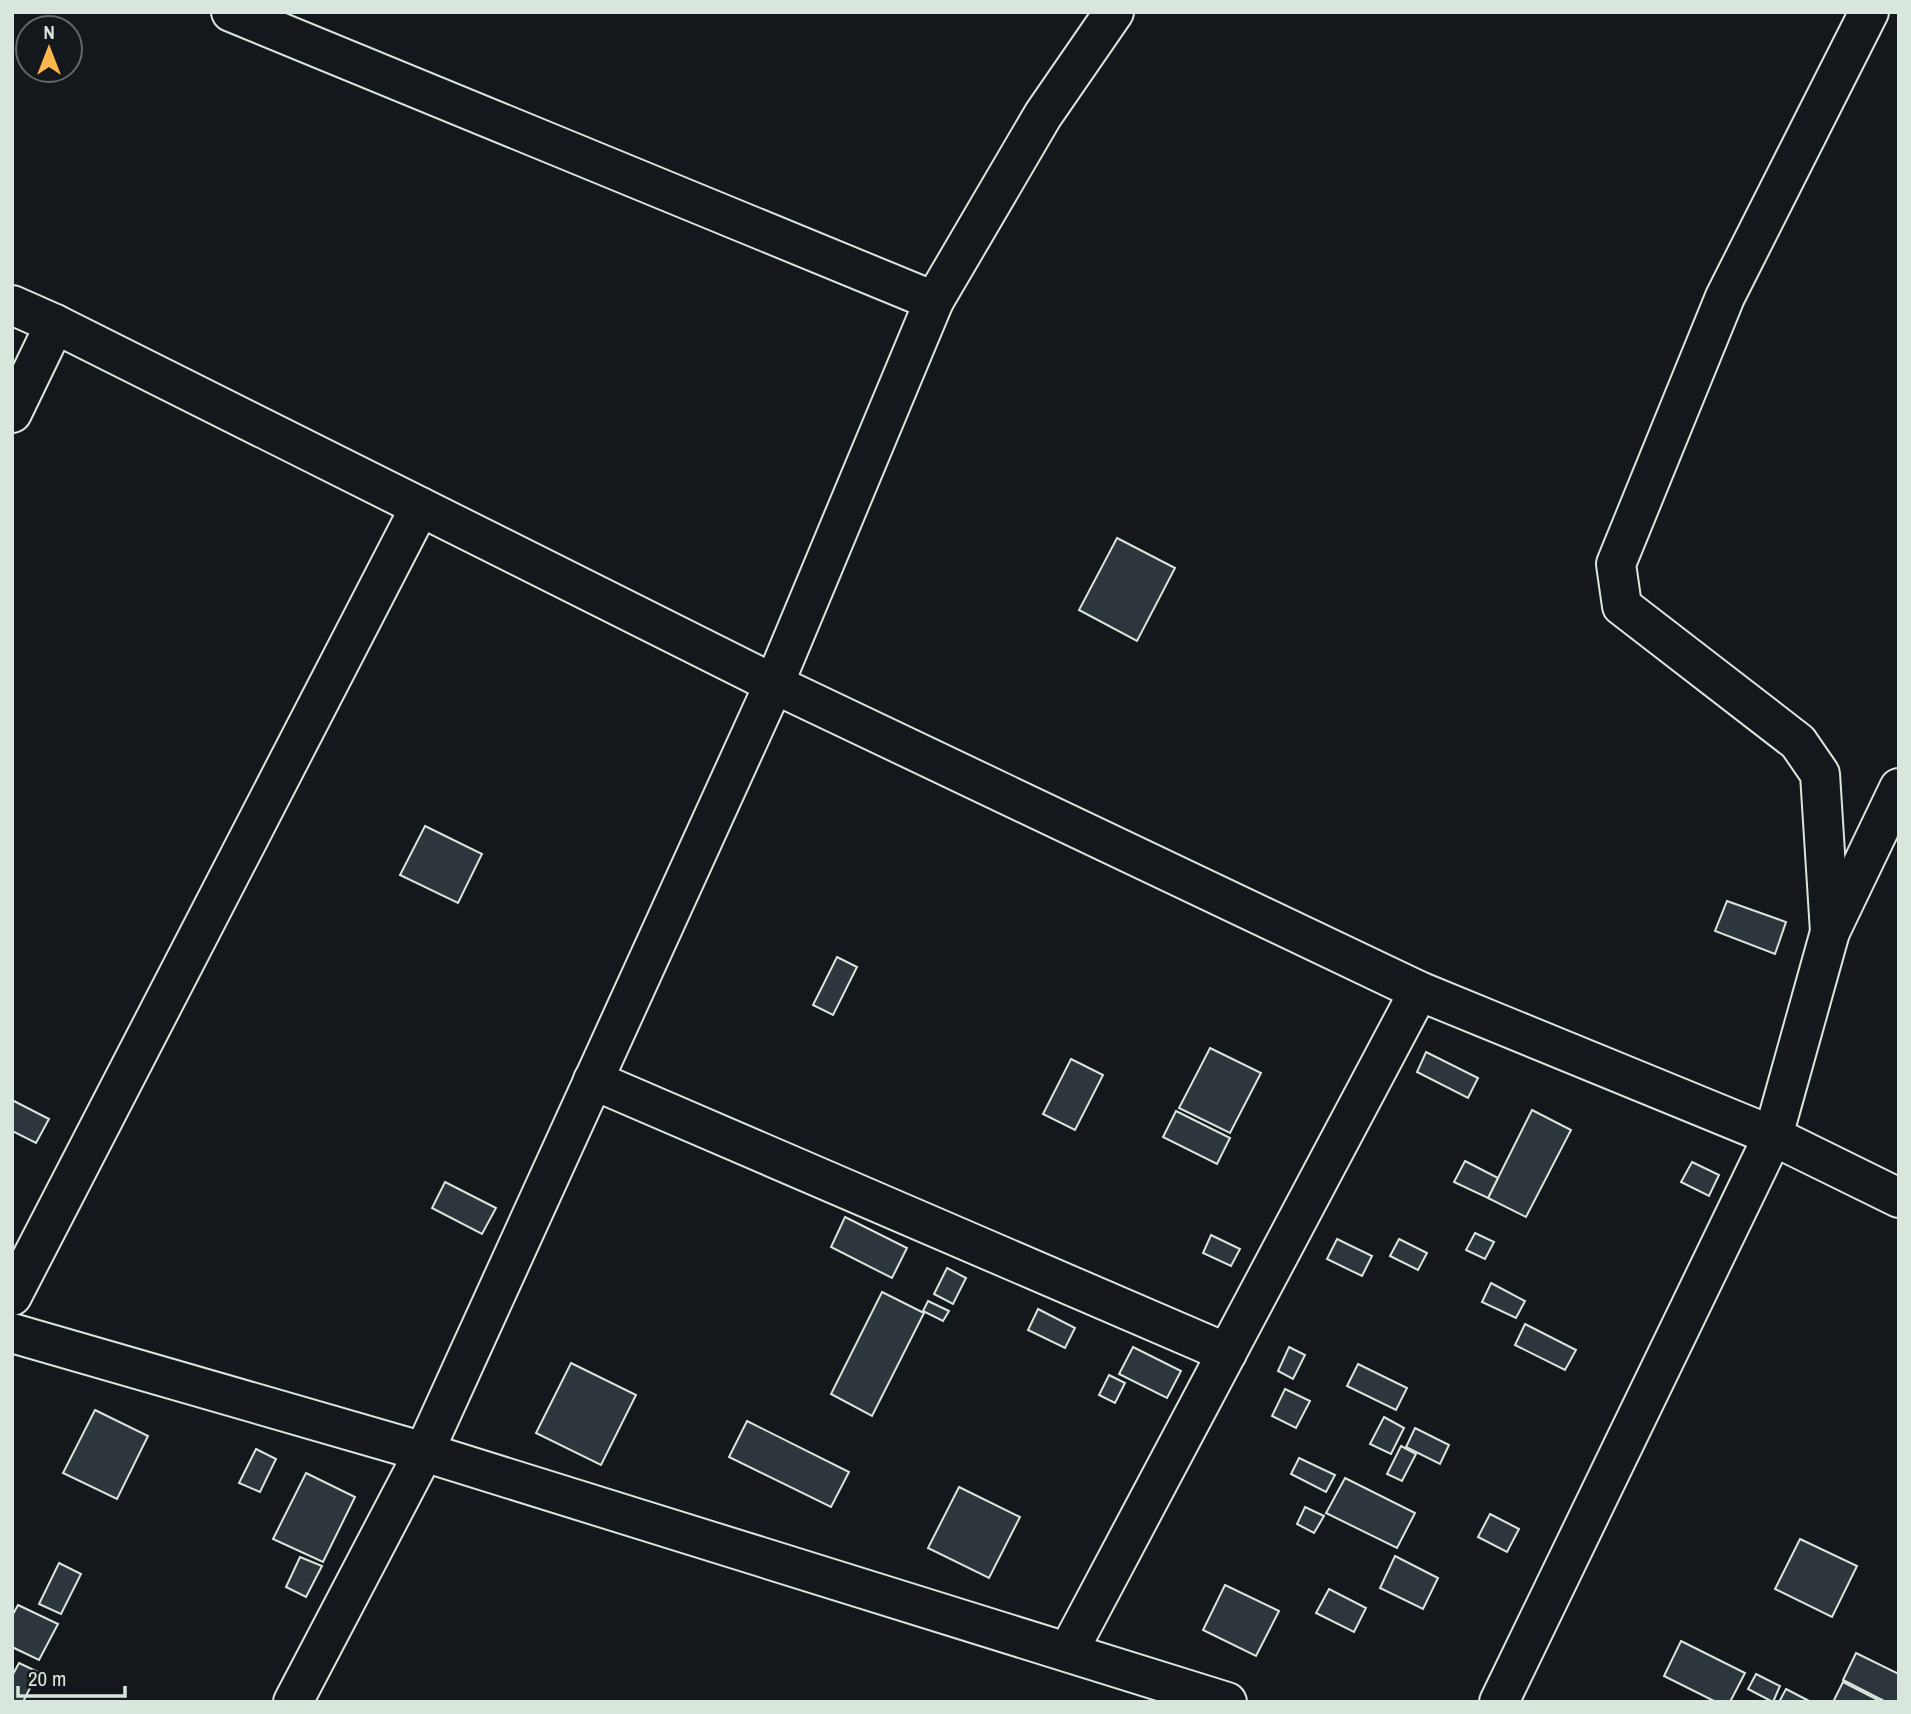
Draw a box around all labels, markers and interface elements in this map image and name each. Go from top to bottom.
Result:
north arrow [14,14,84,84]
text: N [43,19,55,45]
scale bar [18,1654,124,1698]
text: 20 m [28,1664,66,1693]

